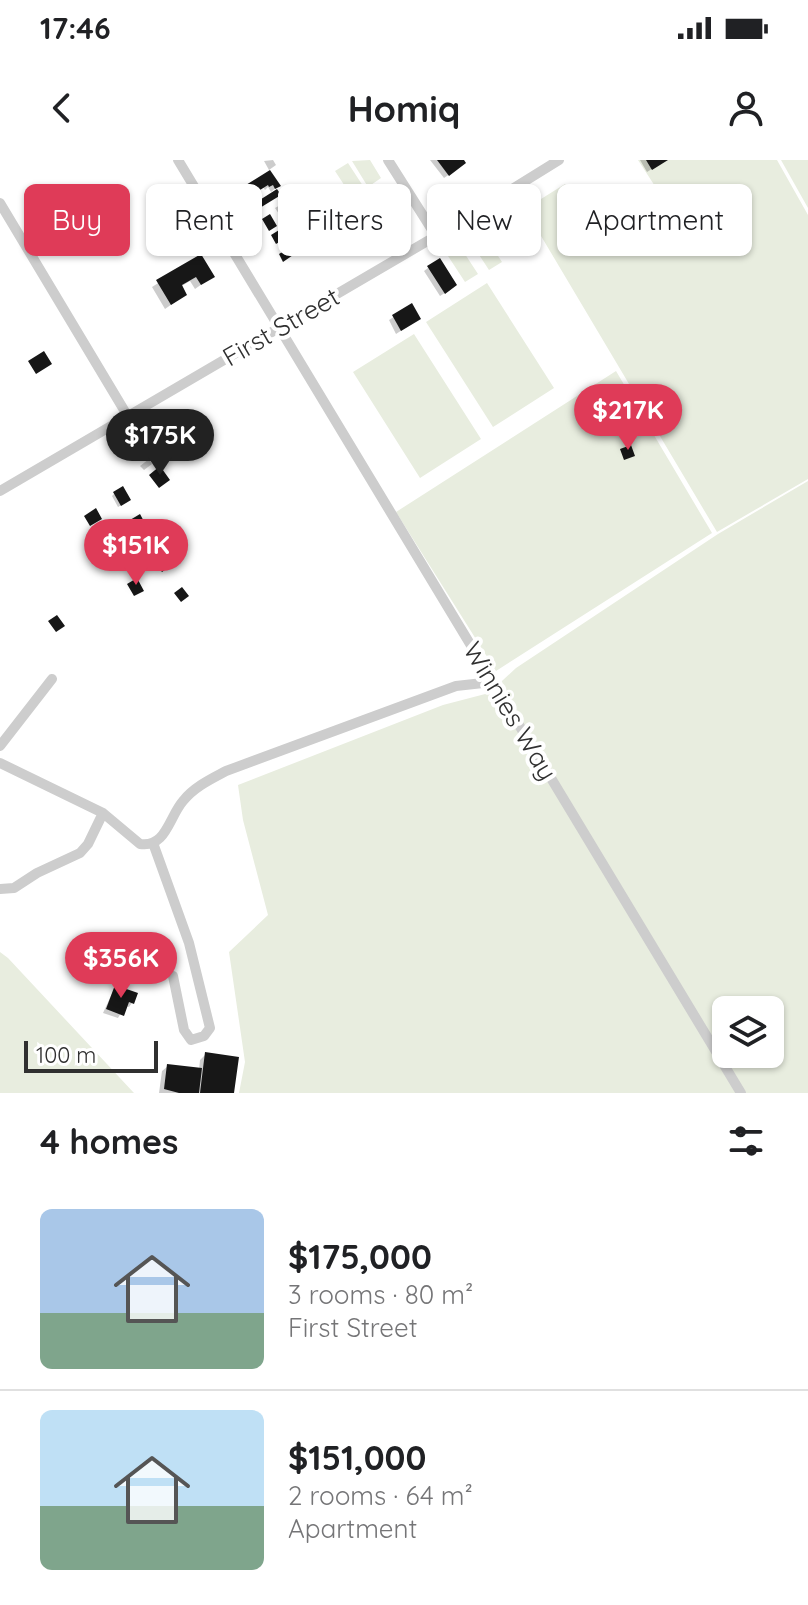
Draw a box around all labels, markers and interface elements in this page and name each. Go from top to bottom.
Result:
text: 17:46 [40,9,111,47]
icon: back [40,86,84,130]
text: Homiq [348,86,460,131]
icon: person [724,86,768,130]
chip: Buy [24,184,130,256]
chip: Rent [146,184,262,256]
chip: Filters [278,184,411,256]
chip: New [427,184,541,256]
chip: Apartment [557,184,752,256]
street label: First Street [216,280,345,373]
pin: $217K [572,384,684,452]
text: $217K [592,393,664,426]
pin: $175K [104,409,216,477]
text: $175K [124,418,196,451]
pin: $151K [80,519,192,587]
text: $151K [102,528,170,561]
street label: Winnies Way [456,636,565,786]
pin: $356K [65,932,177,1000]
text: $356K [83,941,159,974]
map controls [712,996,784,1068]
button: layers [712,996,784,1068]
scale bar [24,1037,158,1073]
text: 100 m [36,1041,96,1069]
icon: filters [724,1119,768,1163]
text: 4 homes [40,1120,178,1163]
text: $175,000 [288,1235,432,1278]
icon: home [104,1241,200,1337]
text: 3 rooms · 80 m² [288,1278,473,1311]
text: First Street [288,1311,417,1344]
text: $151,000 [288,1436,426,1479]
icon: home [104,1442,200,1538]
text: 2 rooms · 64 m² [288,1479,473,1512]
text: Apartment [288,1512,417,1545]

